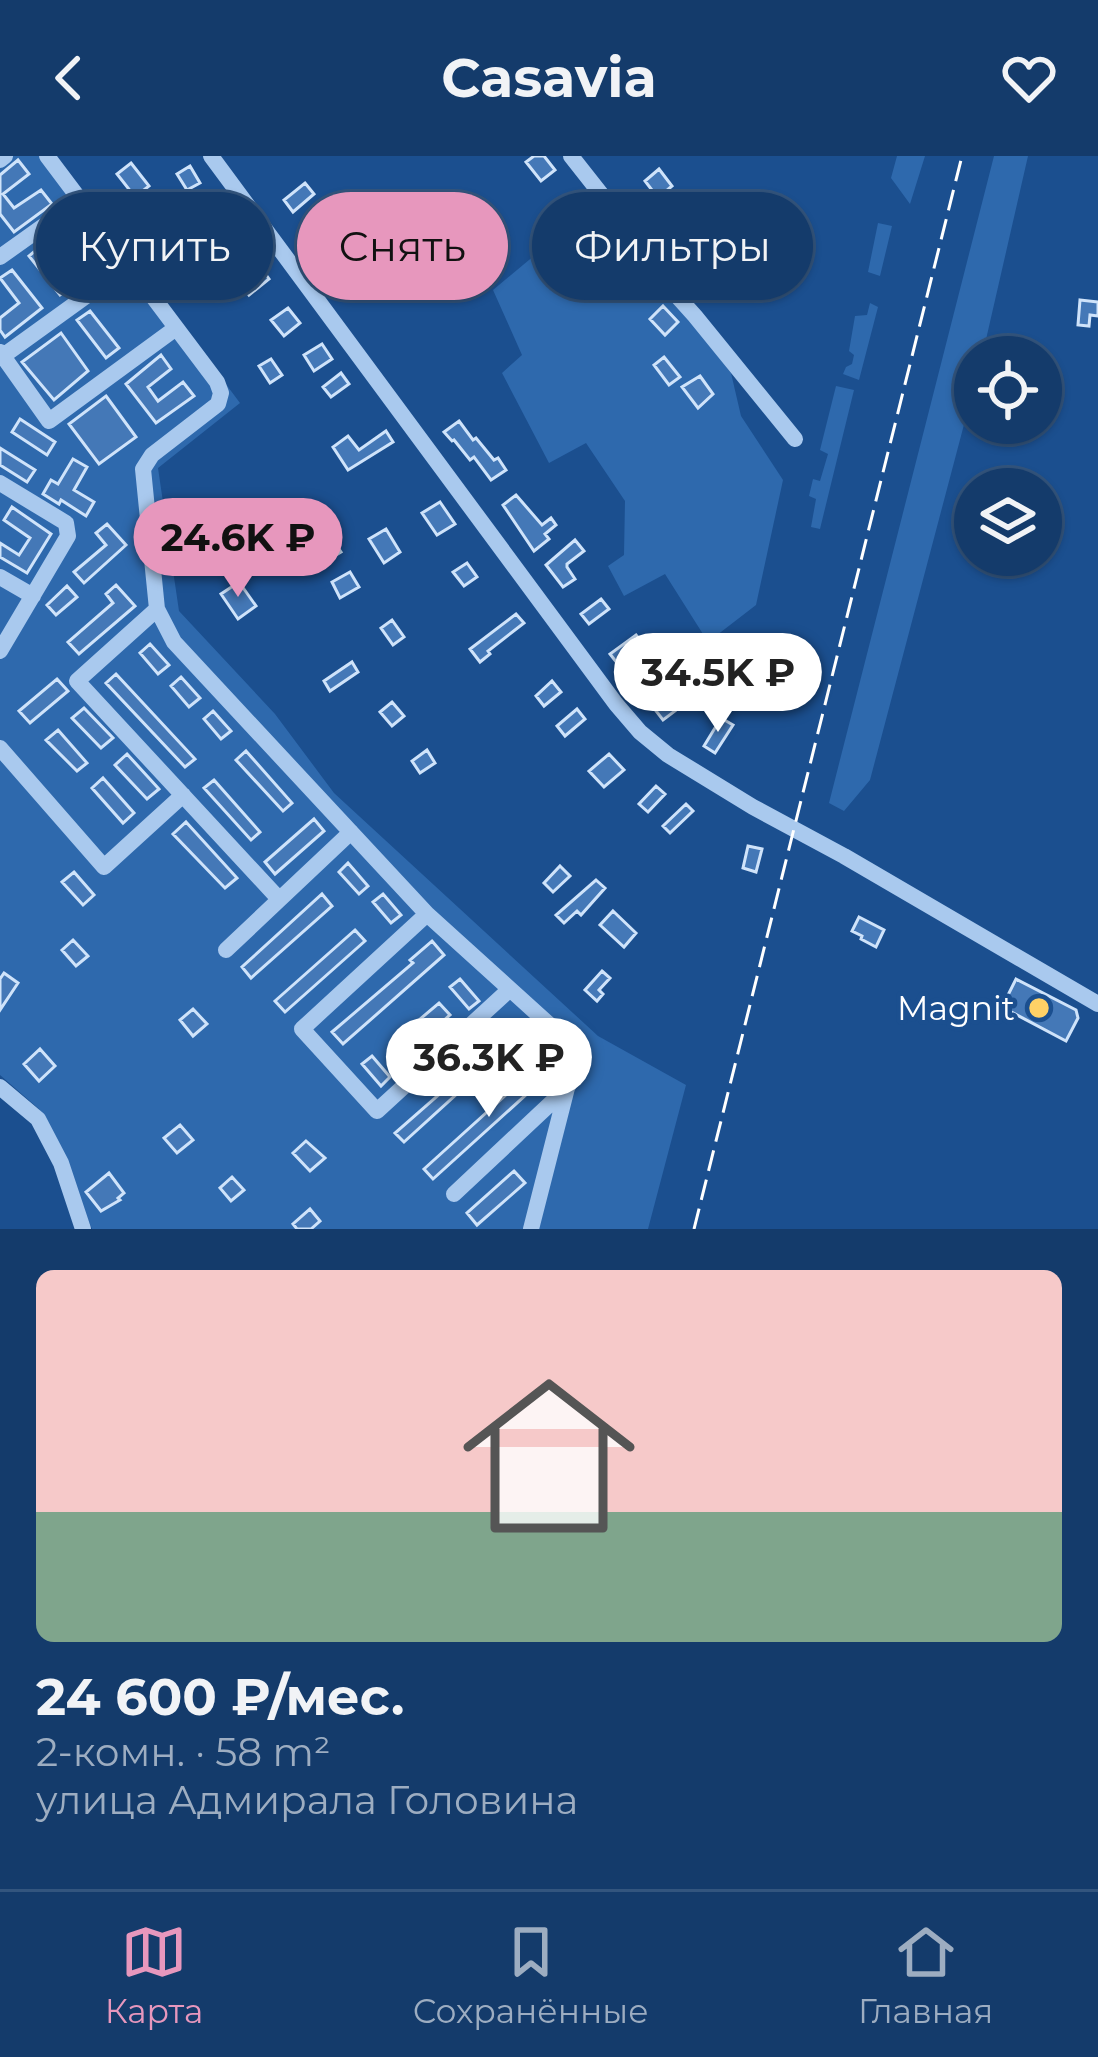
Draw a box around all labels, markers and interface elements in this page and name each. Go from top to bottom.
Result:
icon: back [36,45,102,111]
text: Casavia [441,45,657,111]
icon: heart [996,45,1062,111]
chip: Купить [36,192,273,300]
chip: Снять [297,192,508,300]
chip: Фильтры [532,192,813,300]
map controls [954,336,1062,576]
button: locate [954,336,1062,444]
button: layers [954,468,1062,576]
pin: 24.6K ₽ [127,498,349,600]
text: 24.6K ₽ [161,513,315,561]
pin: 34.5K ₽ [607,633,829,735]
text: 34.5K ₽ [641,648,795,696]
place label: Magnit [897,988,1015,1028]
marker: Magnit [1026,995,1052,1021]
pin: 36.3K ₽ [378,1018,600,1120]
text: 36.3K ₽ [413,1033,565,1081]
icon: home [441,1348,657,1564]
text: 24 600 ₽/мес. [36,1666,404,1728]
text: 2-комн. · 58 m² [36,1728,331,1776]
text: улица Адмирала Головина [36,1776,578,1824]
tab: Карта [105,1919,203,2031]
tab: Сохранённые [413,1919,649,2031]
tab: Главная [858,1919,993,2031]

